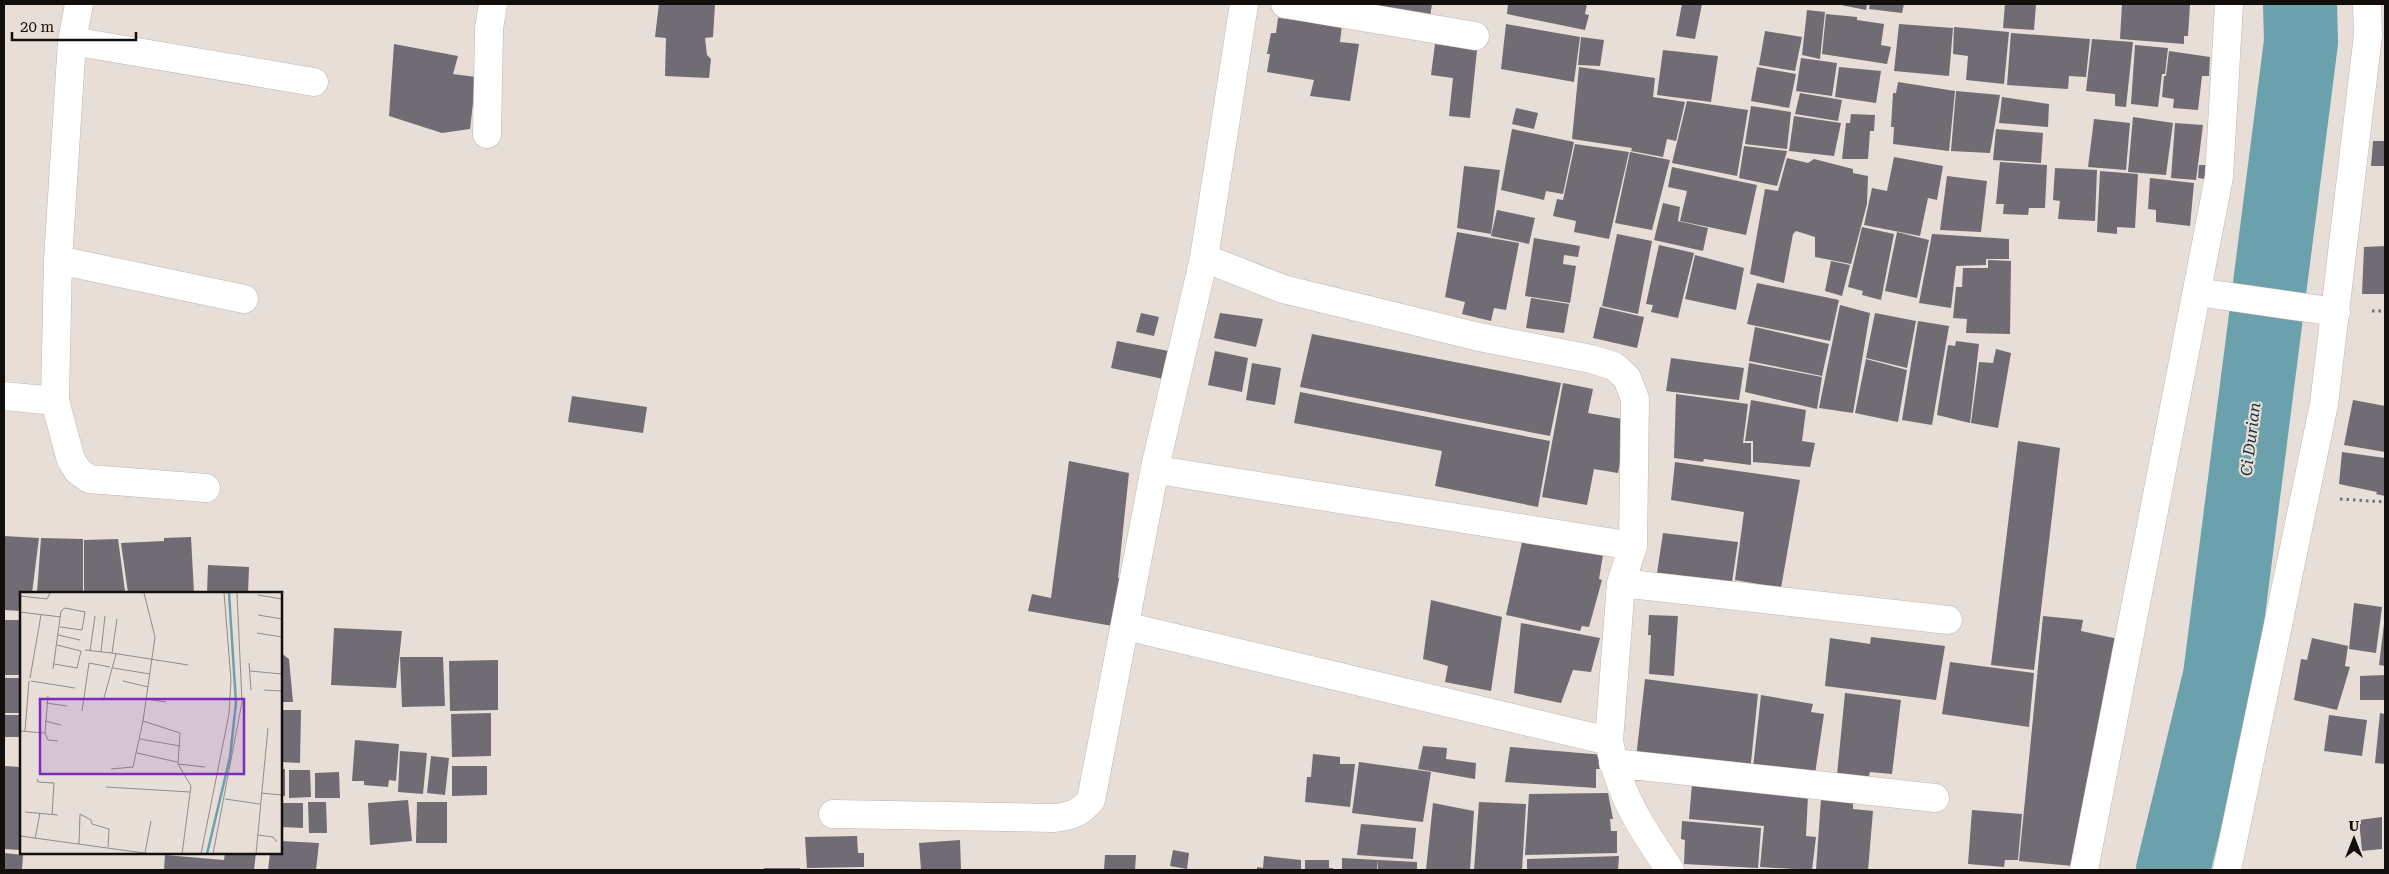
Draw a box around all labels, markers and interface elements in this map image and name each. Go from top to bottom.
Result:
scale bar [12,10,136,42]
text: 20 m [20,18,55,36]
water label: Ci Durian [2237,401,2264,477]
inset map [20,592,282,854]
north arrow [2329,814,2379,864]
text: U [2349,818,2360,834]

